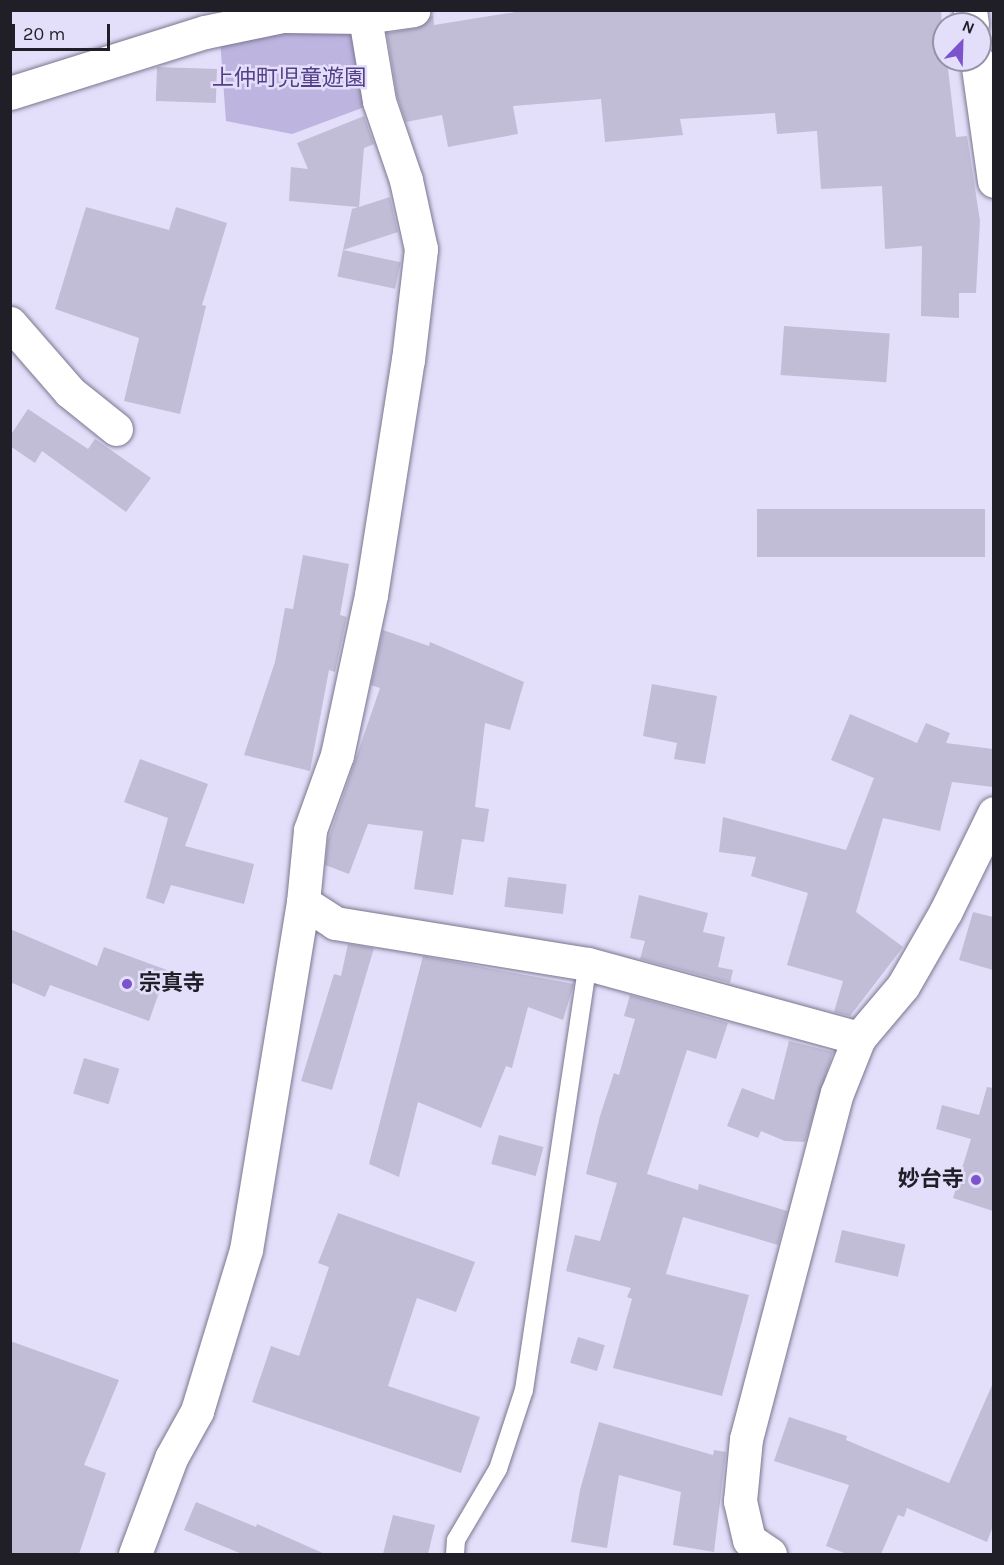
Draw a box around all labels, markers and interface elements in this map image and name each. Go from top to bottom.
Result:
scale bar [15,12,112,50]
north arrow [932,12,992,72]
text: N [959,16,977,38]
text: 20 m [23,23,65,45]
park label: 上仲町児童遊園 [212,66,366,92]
place label: 宗真寺 [139,971,205,997]
marker: 宗真寺 [120,977,134,991]
place label: 妙台寺 [898,1167,964,1193]
marker: 妙台寺 [969,1173,983,1187]

